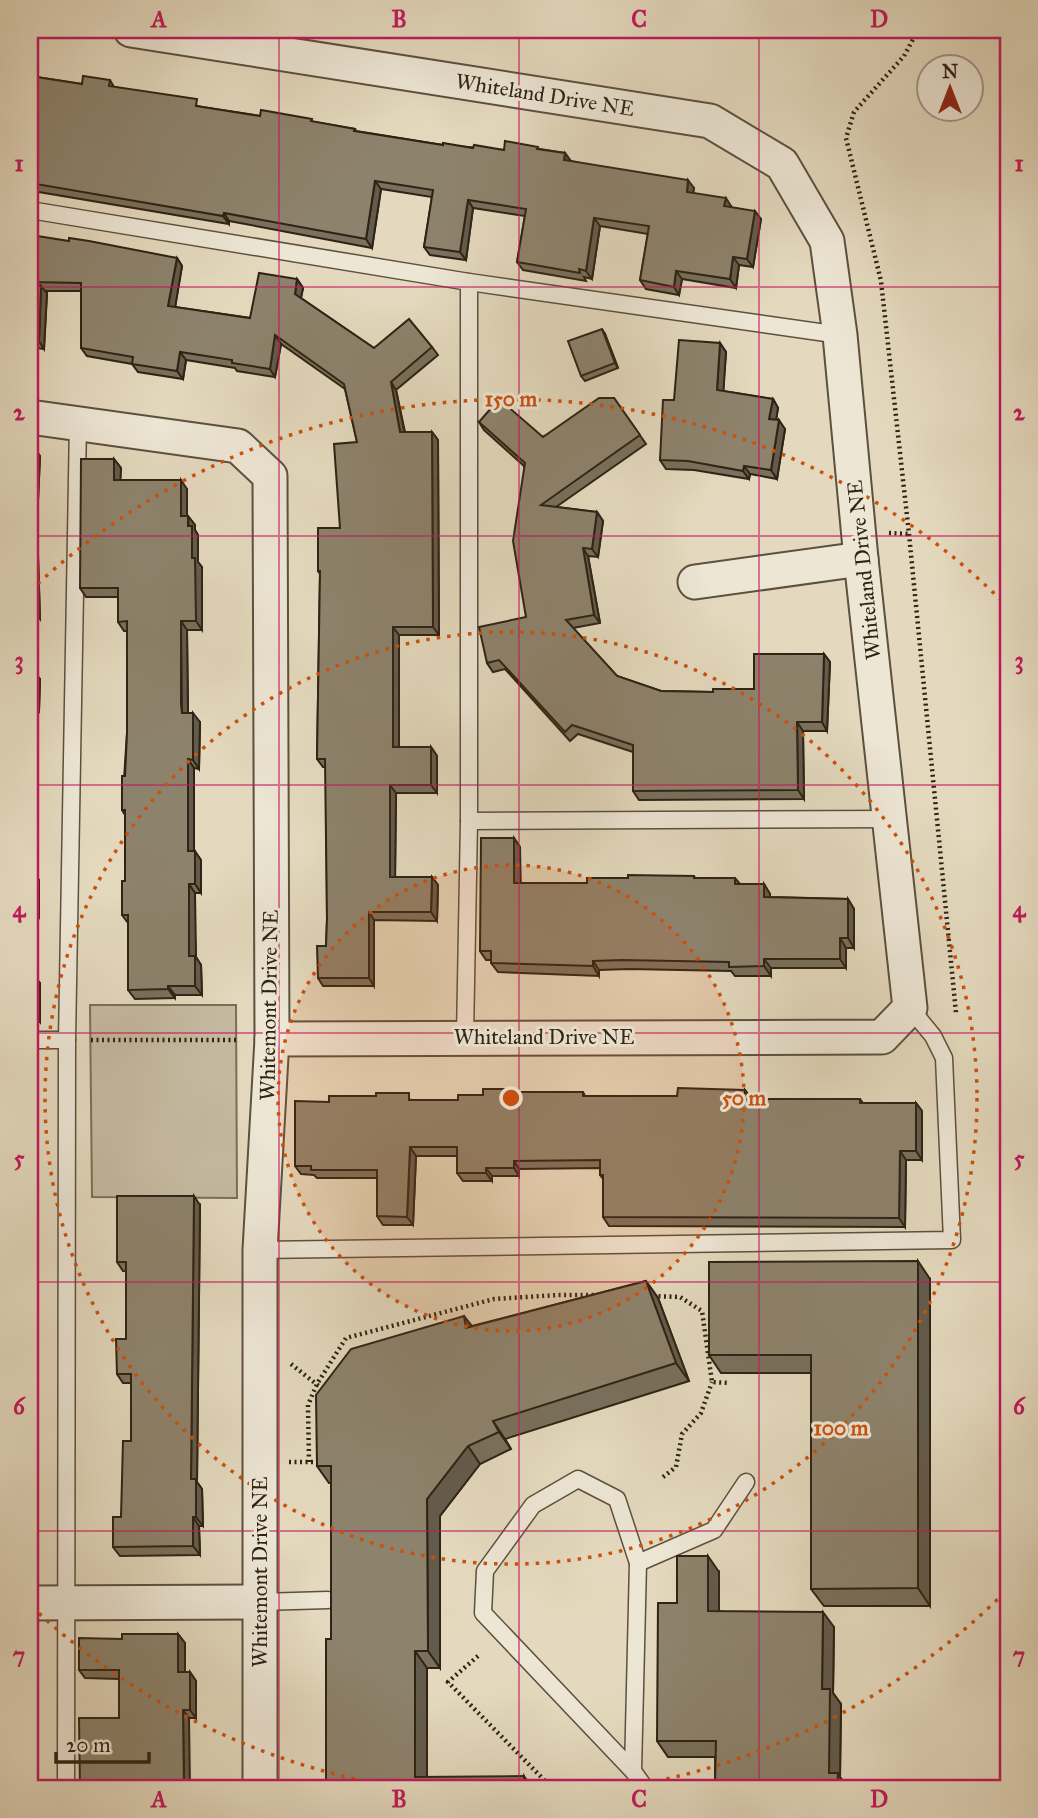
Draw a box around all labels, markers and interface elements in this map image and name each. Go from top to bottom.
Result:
text: A [149,5,167,33]
text: B [391,5,407,33]
text: C [631,5,647,33]
text: D [870,5,888,33]
north arrow [916,52,986,122]
text: N [942,60,958,83]
street label: Whiteland Drive NE [454,68,636,122]
text: 1 [14,149,24,177]
text: 1 [1014,149,1024,177]
text: 150 m [485,386,537,412]
text: 2 [13,398,25,426]
text: 2 [1013,398,1025,426]
street label: Whiteland Drive NE [842,479,886,661]
text: 3 [14,646,24,675]
text: 3 [1014,646,1024,675]
text: 4 [13,895,27,923]
text: 4 [1013,895,1027,923]
street label: Whitemont Drive NE [254,909,284,1101]
street label: Whiteland Drive NE [454,1024,634,1050]
text: 50 m [722,1085,766,1111]
centre of rings [499,1086,523,1110]
text: 5 [14,1144,25,1172]
text: 5 [1014,1144,1025,1172]
text: 6 [13,1392,26,1420]
text: 6 [1013,1392,1026,1420]
text: 100 m [814,1415,869,1441]
street label: Whitemont Drive NE [247,1476,273,1668]
text: 7 [13,1641,25,1669]
text: 7 [1013,1641,1025,1669]
scale bar [56,1720,149,1764]
text: 20 m [66,1732,111,1758]
text: A [149,1785,167,1813]
text: B [391,1785,407,1813]
text: C [631,1785,647,1813]
text: D [870,1785,888,1813]

